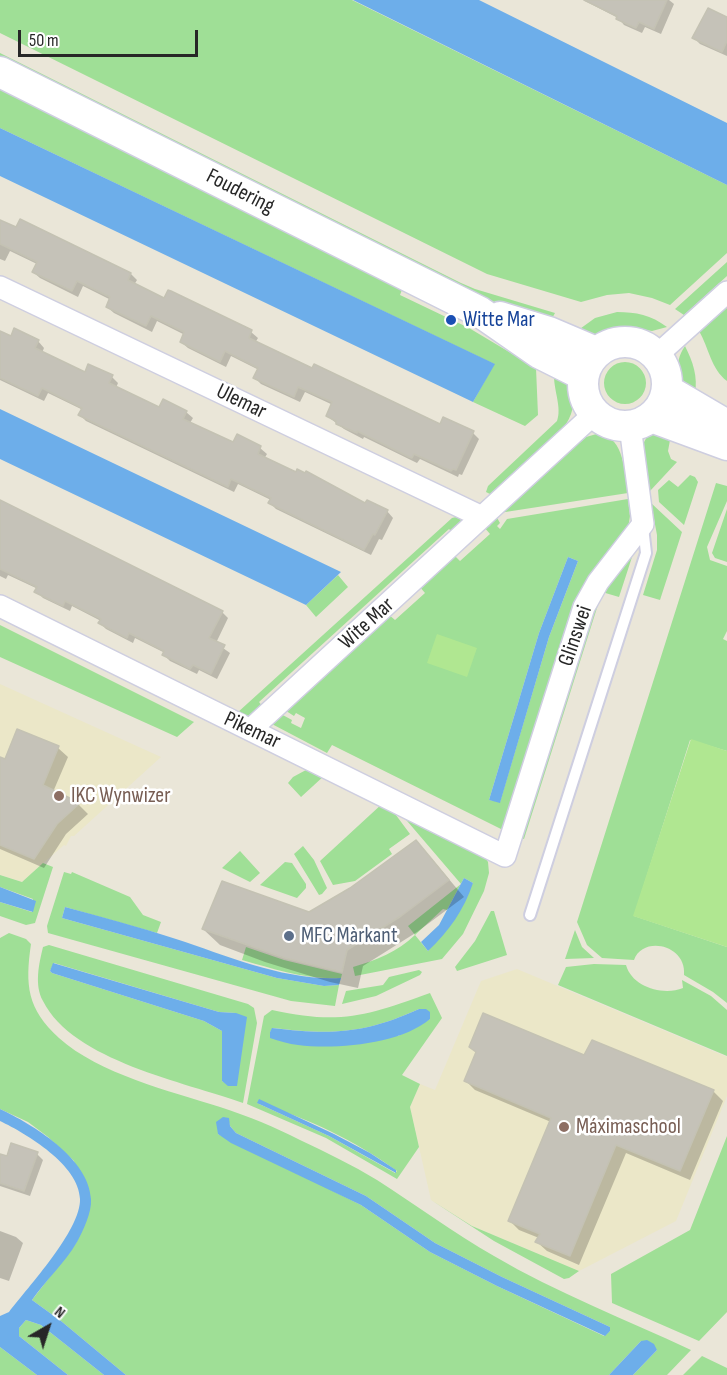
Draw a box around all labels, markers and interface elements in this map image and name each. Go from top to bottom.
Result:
scale bar [21,18,201,56]
text: 50 m [29,30,59,51]
street label: Foudering [201,164,279,220]
place label: Witte Mar [463,307,535,333]
marker: Witte Mar [444,313,458,327]
street label: Ulemar [212,379,270,425]
street label: Wite Mar [334,592,400,656]
street label: Glinswei [553,602,599,670]
street label: Pikemar [220,707,284,755]
place label: IKC Wynwizer [71,783,171,809]
marker: IKC Wynwizer [52,789,66,803]
place label: MFC Màrkant [301,923,398,949]
marker: MFC Màrkant [282,929,296,943]
place label: Máximaschool [576,1114,681,1140]
marker: Máximaschool [557,1120,571,1134]
north arrow [18,1297,78,1357]
text: N [50,1303,69,1323]

